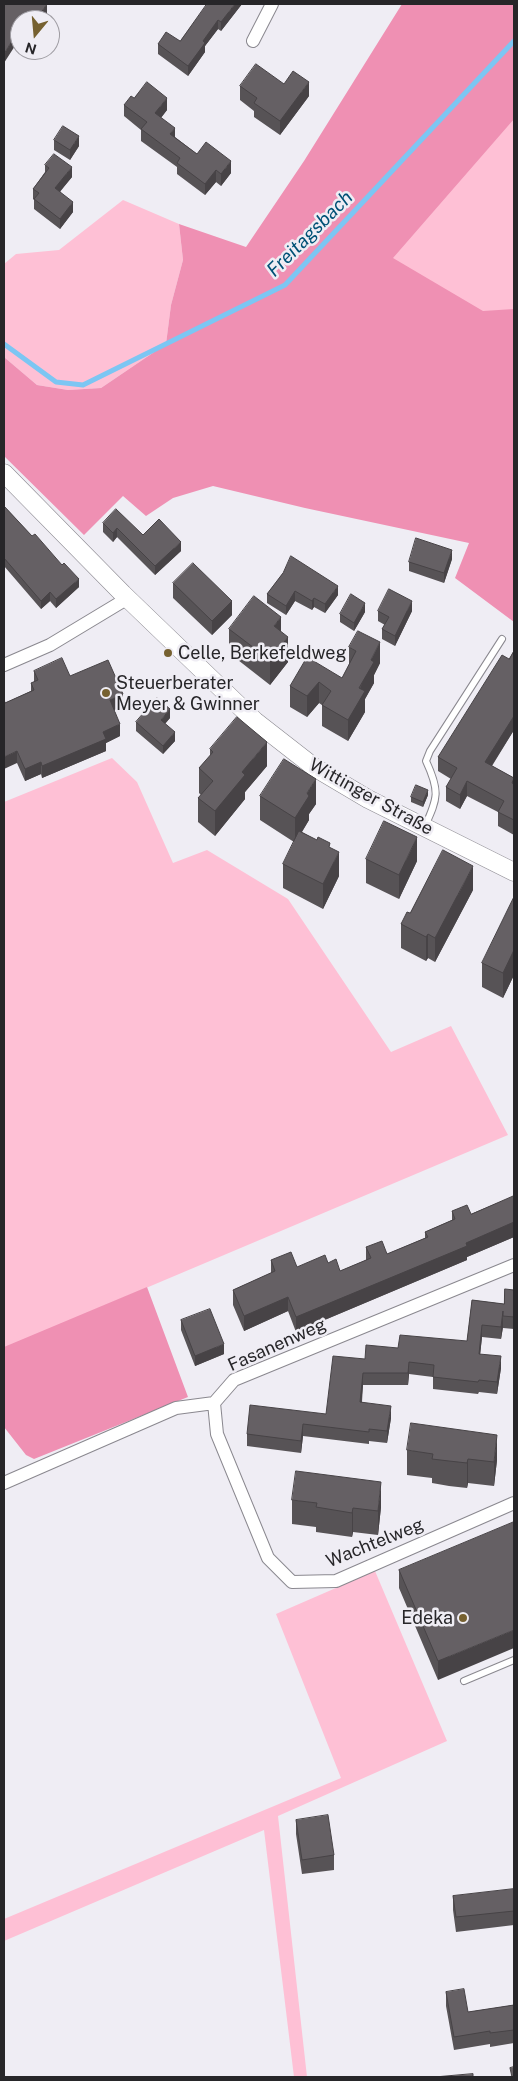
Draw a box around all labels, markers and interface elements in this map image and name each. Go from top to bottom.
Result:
north arrow [10,10,60,60]
text: N [23,39,38,58]
water label: Freitagsbach [262,186,358,282]
place label: Celle, Berkefeldweg [178,642,347,664]
marker: Celle, Berkefeldweg [162,647,174,659]
place label: Steuerberater Meyer & Gwinner [116,672,260,714]
marker: Steuerberater Meyer & Gwinner [100,687,112,699]
street label: Wittinger Straße [305,754,437,840]
street label: Fasanenweg [224,1314,330,1376]
street label: Wachtelweg [323,1514,427,1572]
place label: Edeka [401,1607,453,1629]
marker: Edeka [457,1612,469,1624]

